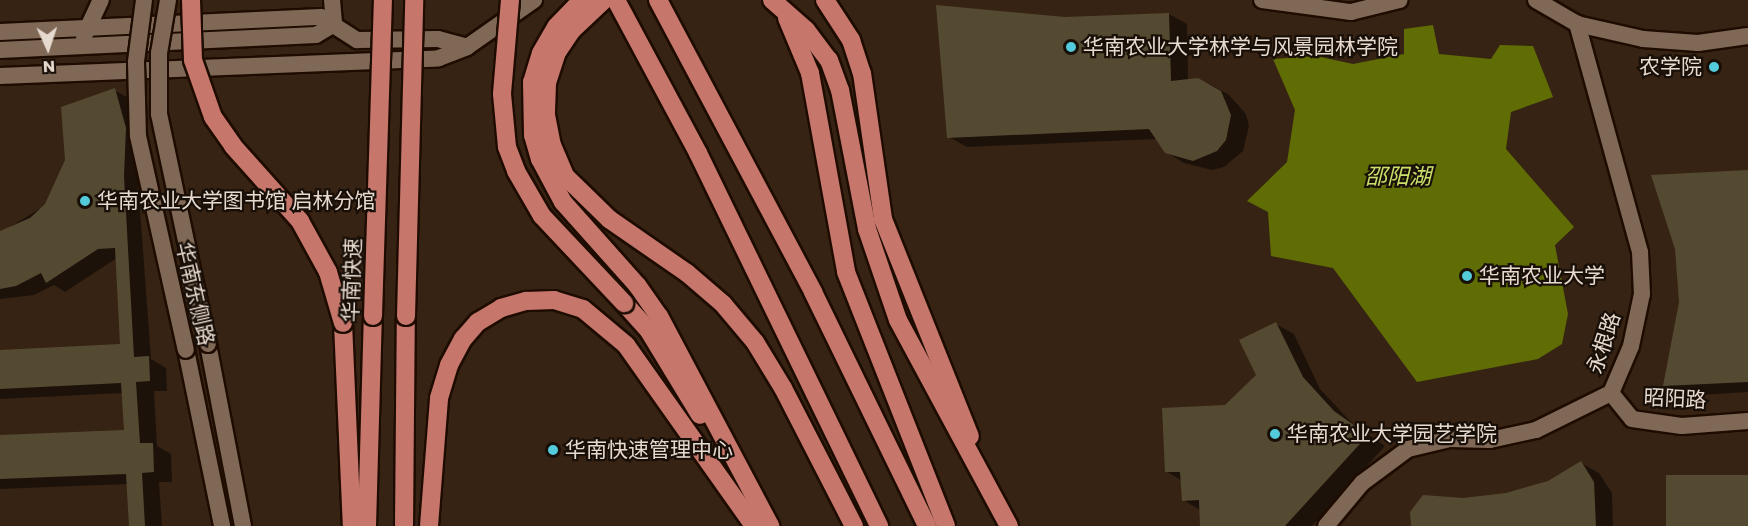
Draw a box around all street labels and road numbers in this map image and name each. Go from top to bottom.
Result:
street label: 华南快速 [338,238,366,322]
street label: 华南东侧路 [171,240,219,348]
street label: 永根路 [1582,309,1626,377]
street label: 昭阳路 [1643,385,1707,413]

